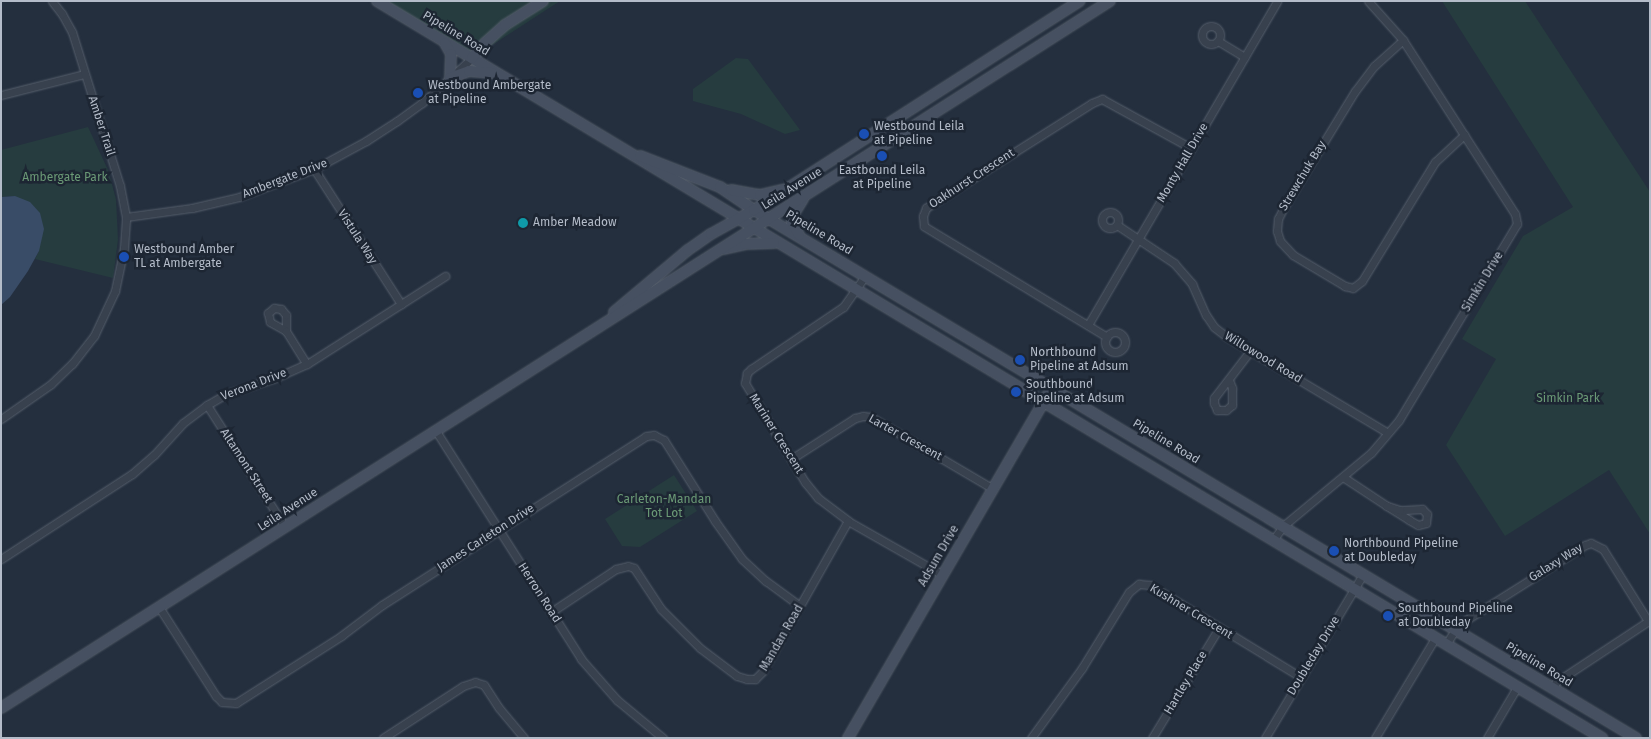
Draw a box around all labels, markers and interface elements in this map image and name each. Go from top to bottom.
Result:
street label: Pipeline Road [420,8,492,60]
place label: Westbound Ambergate at Pipeline [428,79,551,107]
marker: Westbound Ambergate at Pipeline [412,87,424,99]
street label: Amber Trail [85,94,117,158]
place label: Westbound Leila at Pipeline [874,120,964,148]
street label: Monty Hall Drive [1154,121,1212,205]
marker: Westbound Leila at Pipeline [858,128,870,140]
street label: Strewchuk Bay [1277,138,1329,214]
street label: Oakhurst Crescent [927,146,1017,212]
marker: Eastbound Leila at Pipeline [876,150,888,162]
street label: Ambergate Drive [240,156,330,202]
place label: Eastbound Leila at Pipeline [839,164,925,192]
street label: Leila Avenue [759,165,825,213]
park label: Ambergate Park [22,171,108,185]
street label: Vistula Way [334,207,380,267]
street label: Pipeline Road [783,207,855,259]
place label: Amber Meadow [533,216,617,230]
marker: Amber Meadow [517,217,529,229]
place label: Westbound Amber TL at Ambergate [134,243,234,271]
street label: Simkin Drive [1459,249,1507,315]
marker: Westbound Amber TL at Ambergate [118,251,130,263]
street label: Willowood Road [1222,329,1304,387]
place label: Northbound Pipeline at Adsum [1030,346,1129,374]
marker: Northbound Pipeline at Adsum [1014,354,1026,366]
street label: Verona Drive [219,366,289,404]
place label: Southbound Pipeline at Adsum [1026,378,1125,406]
marker: Southbound Pipeline at Adsum [1010,386,1022,398]
street label: Mariner Crescent [746,391,806,477]
park label: Simkin Park [1536,392,1600,406]
street label: Larter Crescent [866,412,944,464]
street label: Pipeline Road [1130,416,1202,468]
street label: Altamont Street [217,426,275,506]
street label: Leila Avenue [255,485,321,535]
park label: Carleton-Mandan Tot Lot [617,493,711,521]
street label: James Carleton Drive [435,501,537,575]
street label: Adsum Drive [916,523,962,589]
place label: Northbound Pipeline at Doubleday [1344,537,1458,565]
street label: Galaxy Way [1526,541,1586,585]
marker: Northbound Pipeline at Doubleday [1328,545,1340,557]
street label: Herron Road [514,560,564,626]
street label: Kushner Crescent [1147,582,1235,642]
street label: Mandan Road [757,602,807,674]
place label: Southbound Pipeline at Doubleday [1398,602,1513,630]
marker: Southbound Pipeline at Doubleday [1382,610,1394,622]
street label: Doubleday Drive [1285,614,1343,698]
street label: Pipeline Road [1503,639,1575,691]
street label: Hartley Place [1161,649,1211,717]

